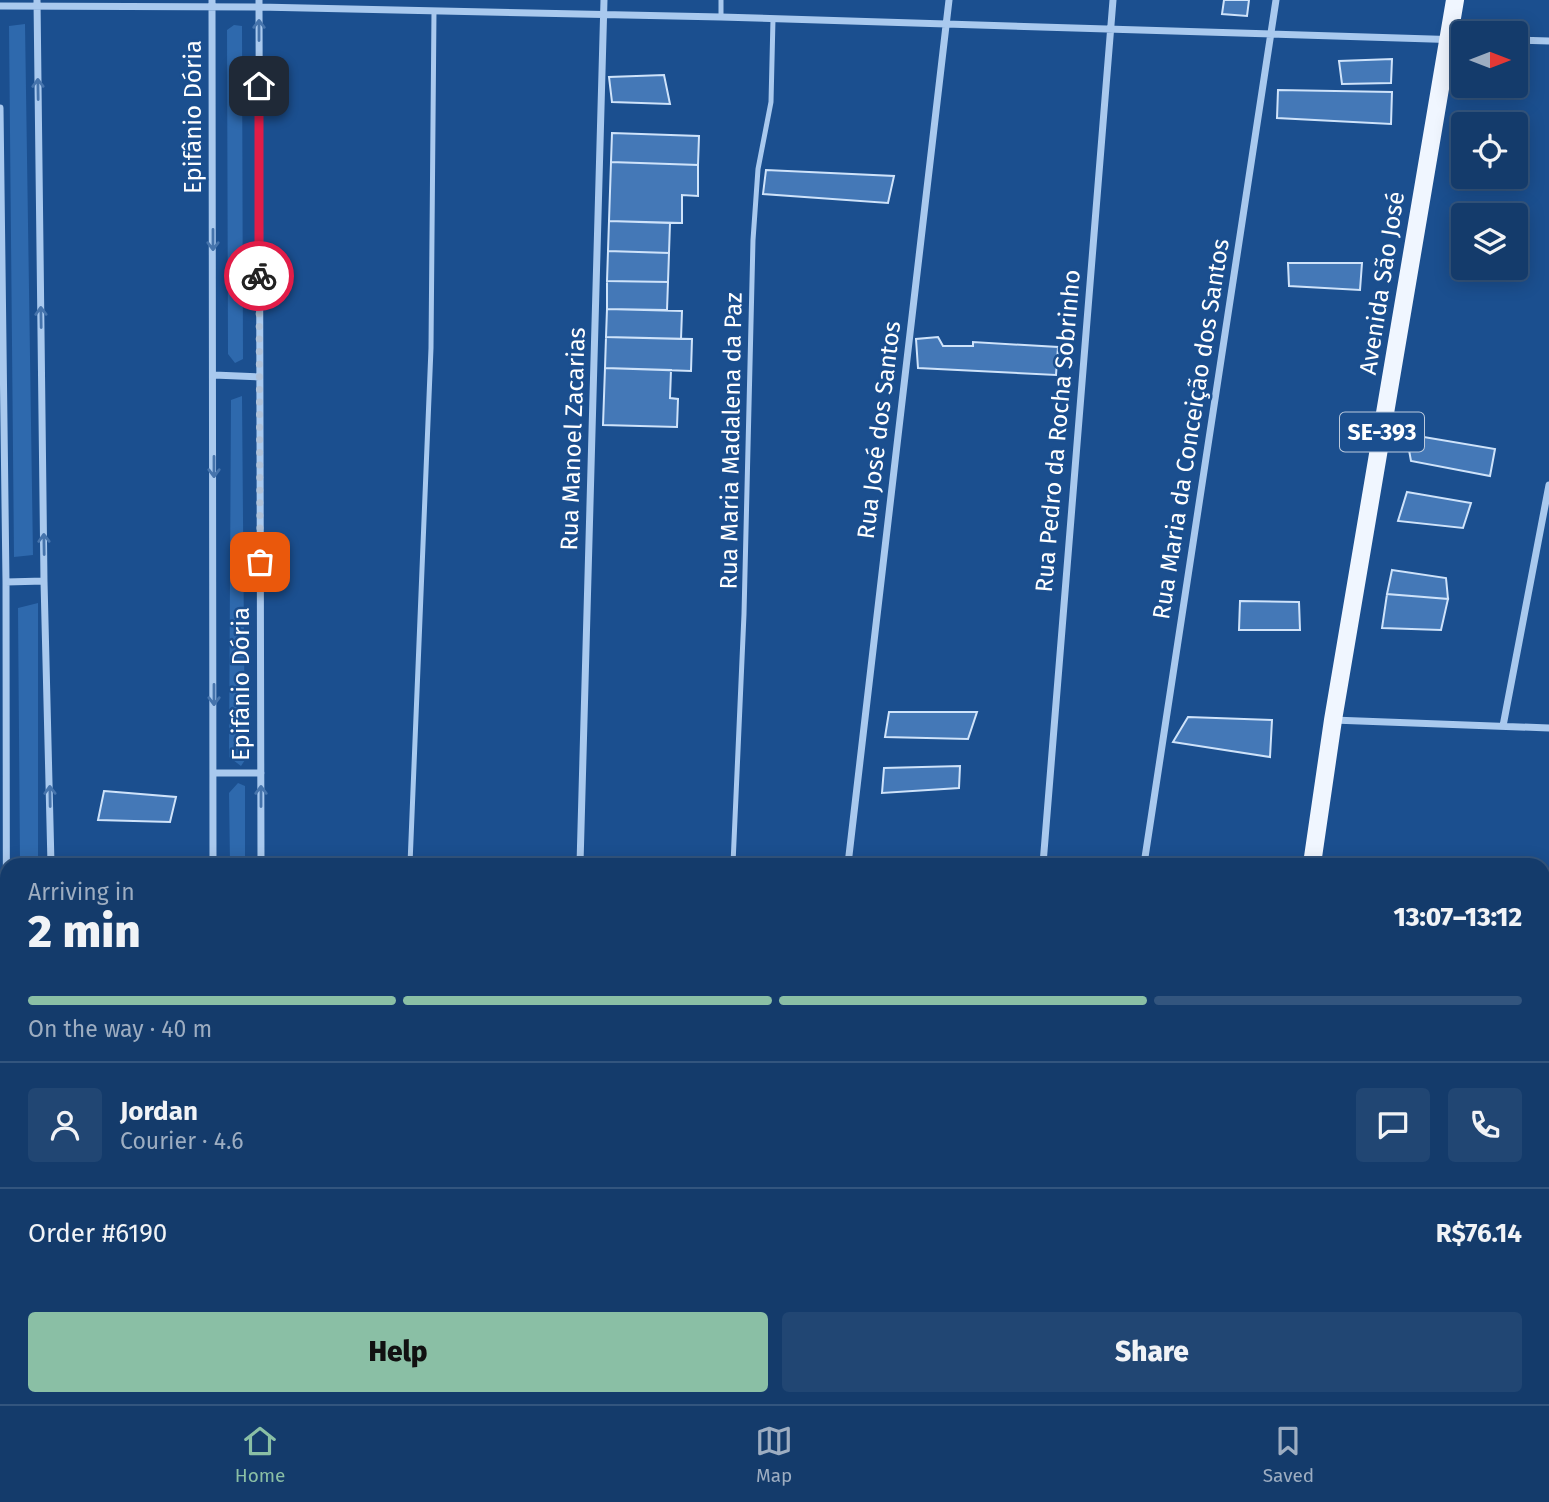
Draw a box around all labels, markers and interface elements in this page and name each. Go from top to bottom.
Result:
one-way arrow [252,19,266,42]
north arrow [1451,21,1528,98]
map controls [1451,21,1528,280]
street label: Epifânio Dória [179,40,207,194]
pin [229,56,289,116]
icon: home [240,67,278,105]
one-way arrow [31,78,45,101]
button: locate [1451,112,1528,189]
street label: Avenida São José [1354,189,1410,377]
button: layers [1451,203,1528,280]
one-way arrow [206,228,220,251]
street label: Rua Maria da Conceição dos Santos [1147,237,1235,621]
courier [224,241,294,311]
icon: bike [240,257,278,295]
street label: Rua Pedro da Rocha Sobrinho [1030,268,1086,594]
street label: Rua Maria Madalena da Paz [714,292,748,590]
one-way arrow [34,306,48,329]
street label: Rua José dos Santos [852,319,906,541]
street label: Rua Manoel Zacarias [555,327,591,551]
road number: SE-393 [1340,412,1424,452]
one-way arrow [207,455,221,478]
pin [230,532,290,592]
one-way arrow [37,533,50,556]
icon: bag [241,543,279,581]
street label: Epifânio Dória [227,607,255,761]
one-way arrow [207,683,221,706]
one-way arrow [43,785,56,808]
one-way arrow [254,785,268,808]
text: Arriving in [28,878,135,906]
text: 13:07–13:12 [1394,902,1522,933]
text: 2 min [28,904,141,959]
text: On the way · 40 m [28,1015,212,1043]
button: person [28,1088,102,1162]
button: chat [1356,1088,1430,1162]
button: phone [1448,1088,1522,1162]
text: Jordan [120,1096,198,1127]
text: Courier · 4.6 [120,1127,244,1155]
text: Order #6190 [28,1218,167,1249]
text: R$76.14 [1436,1218,1522,1249]
button: Help [28,1312,768,1392]
button: Share [782,1312,1522,1392]
tab: Home [235,1422,285,1487]
tab: Map [755,1422,793,1487]
tab: Saved [1263,1422,1314,1487]

